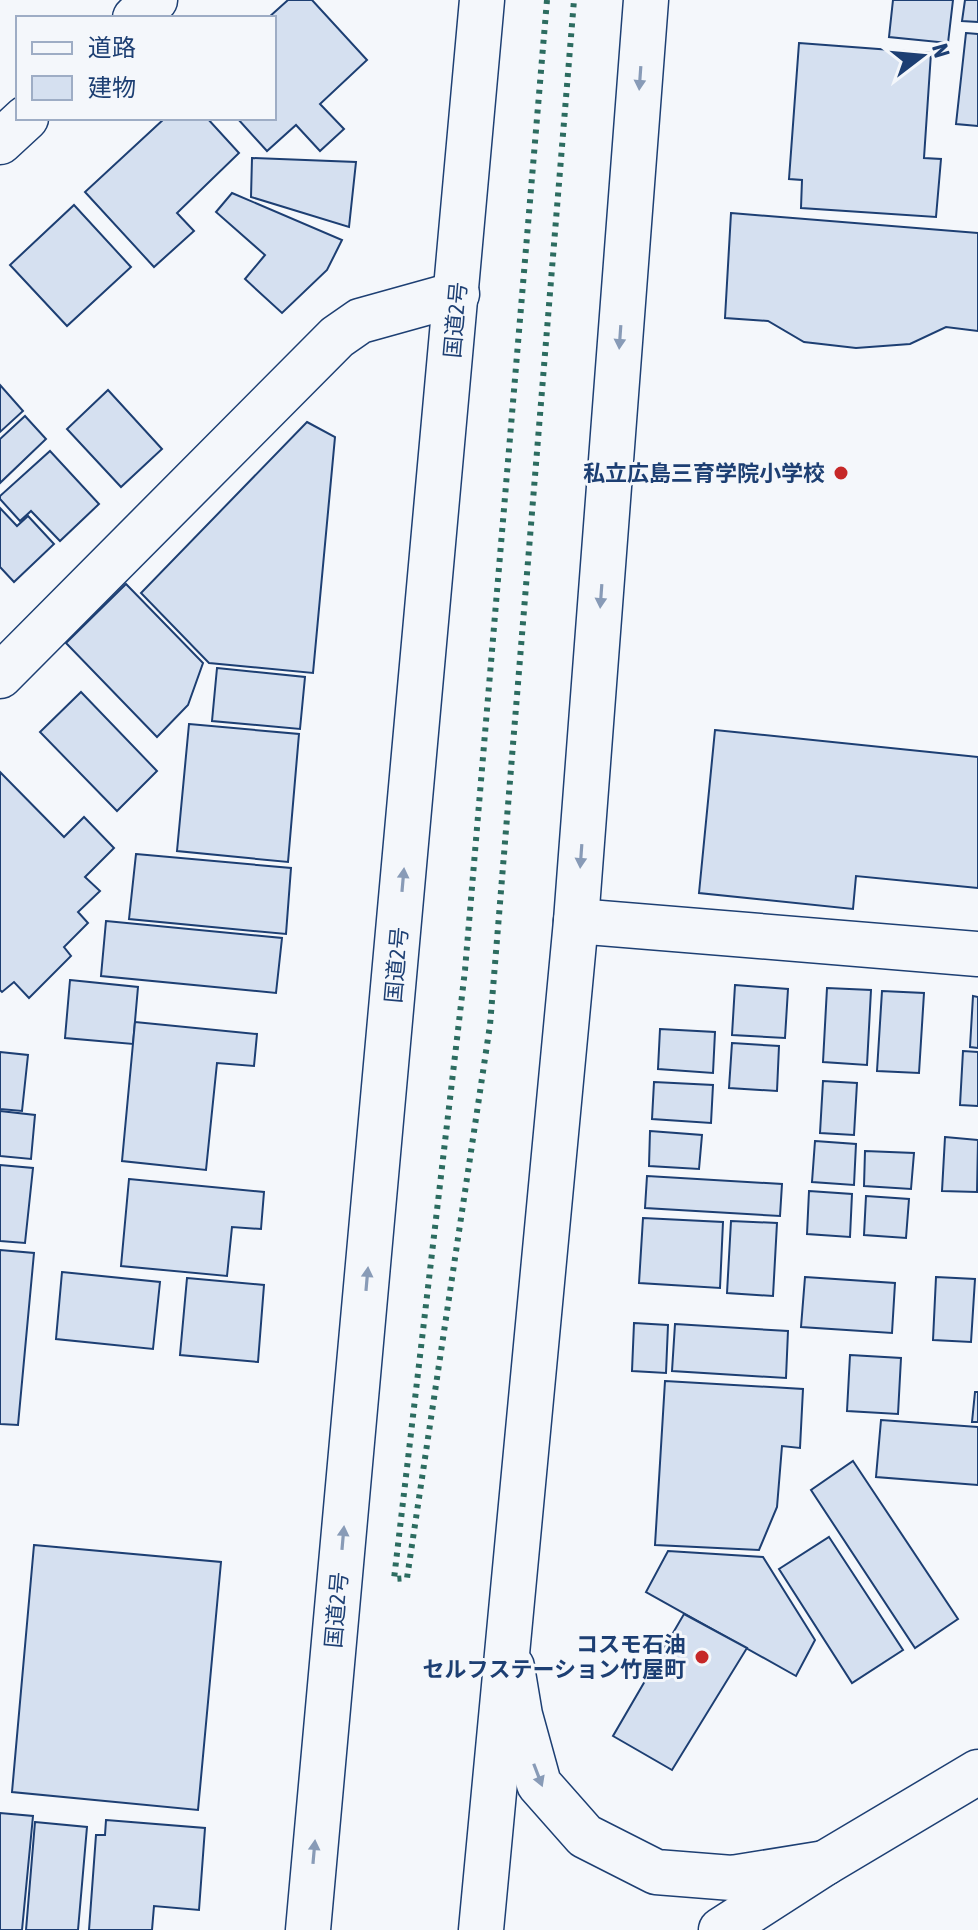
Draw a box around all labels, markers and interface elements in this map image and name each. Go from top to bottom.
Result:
legend [16,16,276,120]
north arrow [882,16,962,96]
text: 道路 [88,34,136,61]
text: N [927,41,956,60]
one-way arrow [633,66,646,91]
text: 建物 [88,74,136,101]
street label: 国道2号 [439,281,471,359]
one-way arrow [614,325,627,350]
place label: 私立広島三育学院小学校 [583,460,825,486]
marker: 私立広島三育学院小学校 [832,464,850,482]
one-way arrow [594,584,607,609]
one-way arrow [574,844,587,869]
one-way arrow [397,867,410,892]
street label: 国道2号 [380,926,412,1004]
one-way arrow [361,1266,374,1291]
one-way arrow [337,1525,350,1550]
street label: 国道2号 [320,1571,352,1649]
place label: コスモ石油 セルフステーション竹屋町 [422,1631,686,1682]
marker: コスモ石油 セルフステーション竹屋町 [693,1648,711,1666]
one-way arrow [532,1763,545,1787]
one-way arrow [308,1839,321,1864]

